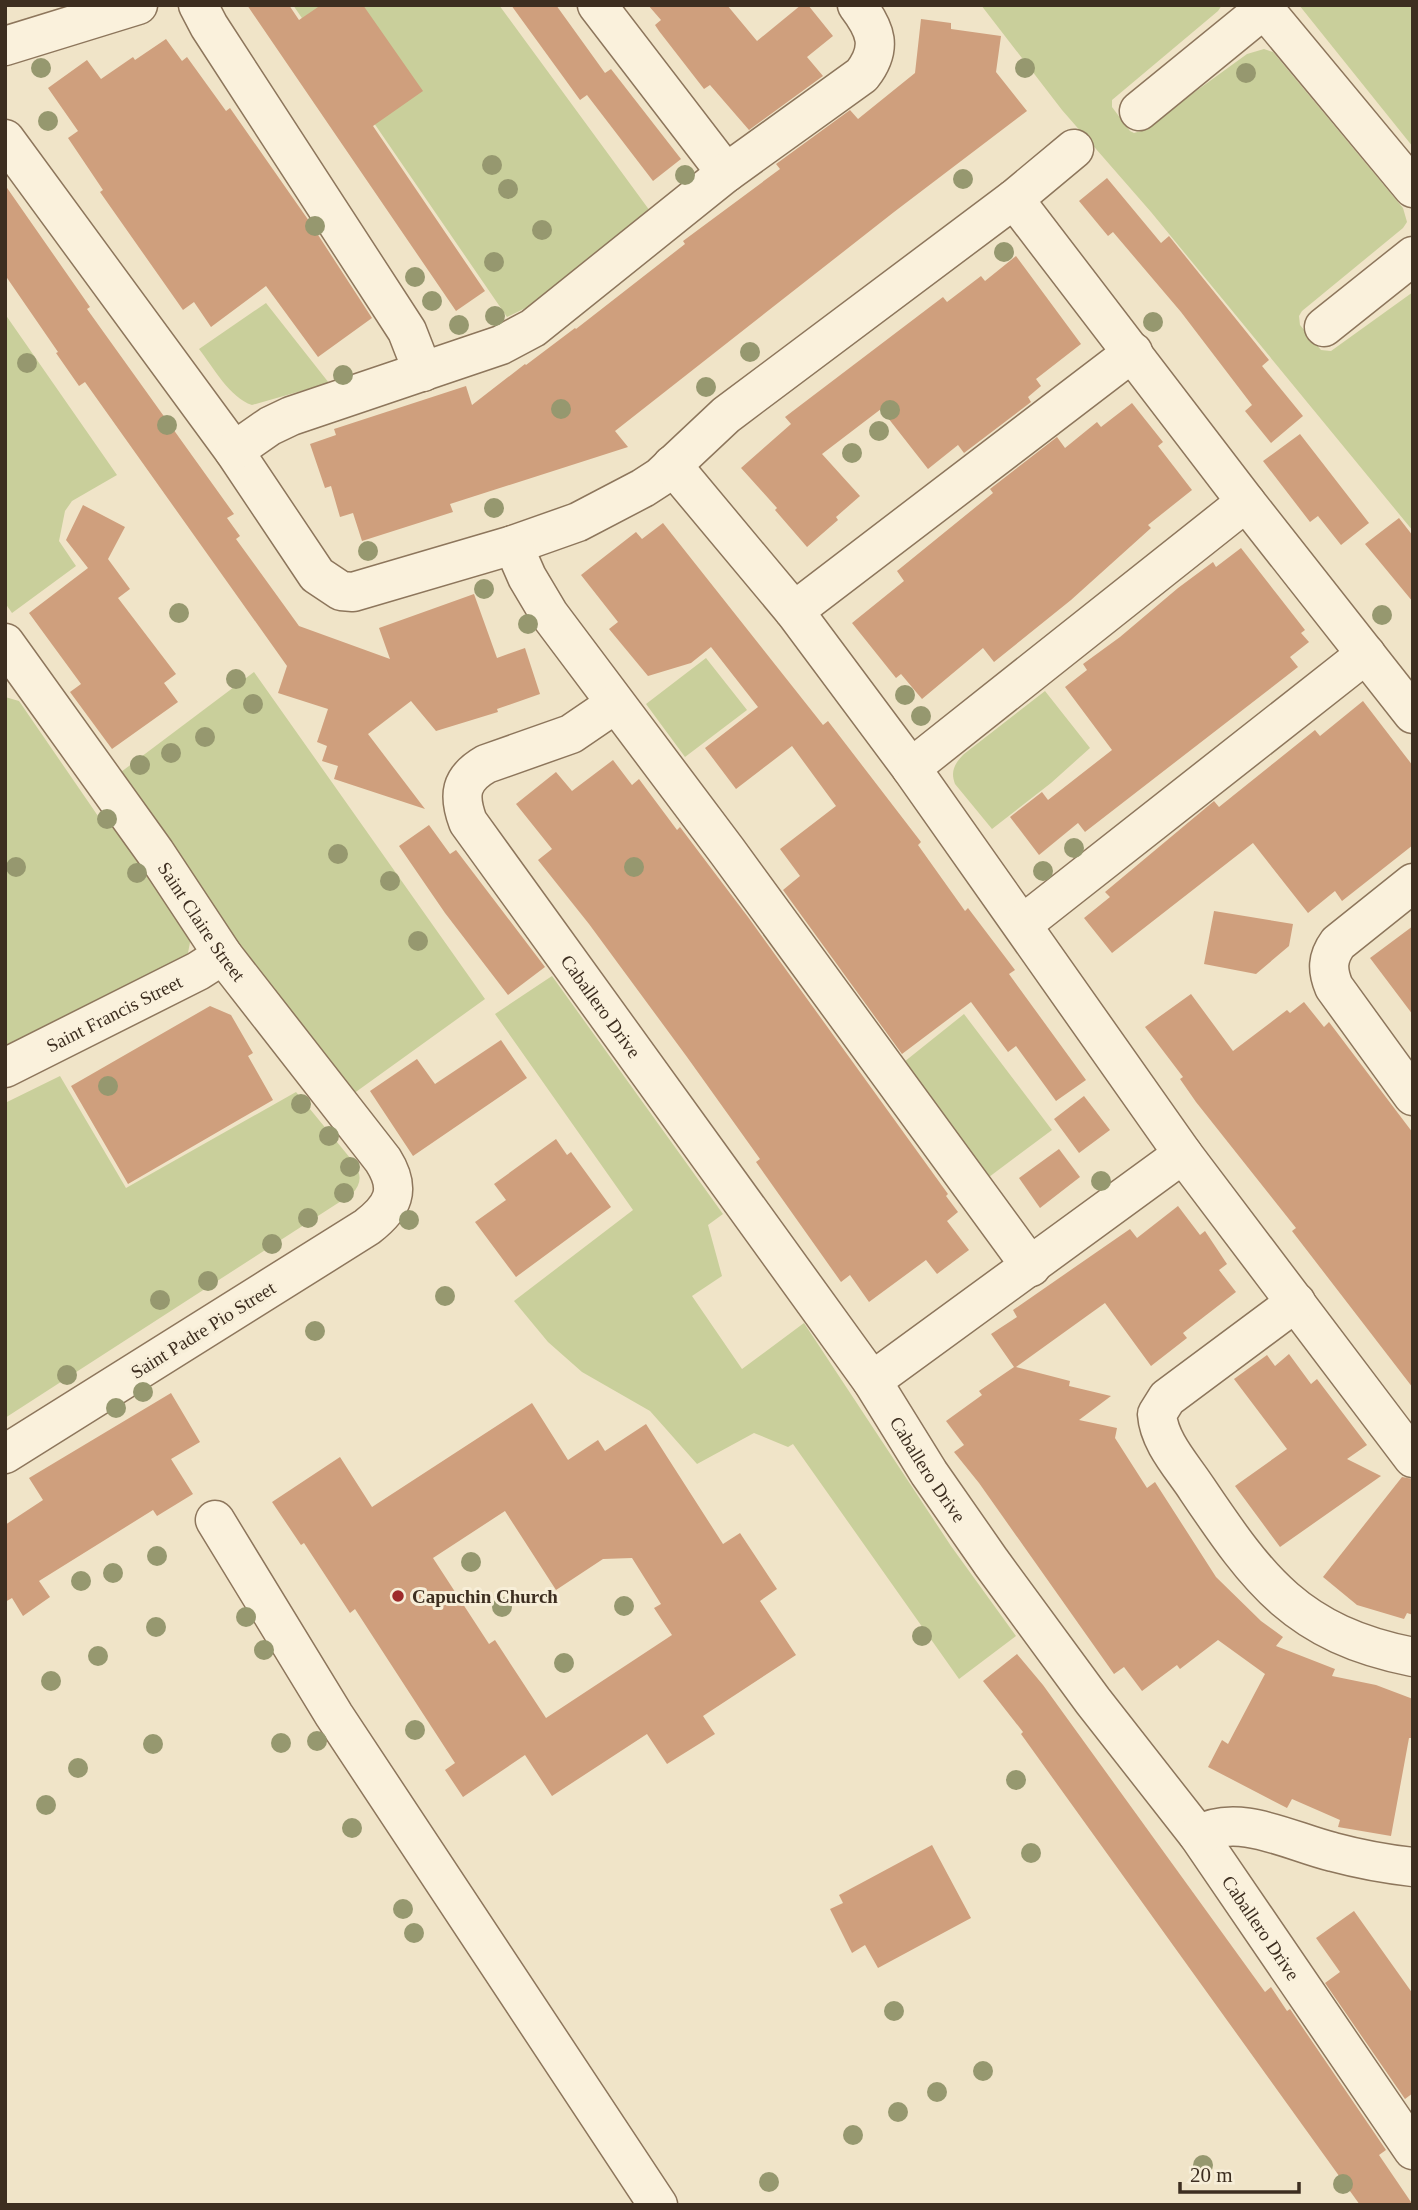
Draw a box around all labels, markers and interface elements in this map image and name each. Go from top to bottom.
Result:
street label: Saint Claire Street [154,858,250,986]
street label: Caballero Drive [557,951,645,1062]
street label: Saint Francis Street [43,970,186,1056]
street label: Saint Padre Pio Street [127,1277,280,1383]
street label: Caballero Drive [886,1412,970,1526]
place label: Capuchin Church [412,1586,558,1607]
marker: Capuchin Church [390,1588,406,1604]
street label: Caballero Drive [1218,1871,1304,1984]
scale bar [1180,2150,1299,2194]
text: 20 m [1190,2163,1233,2187]

